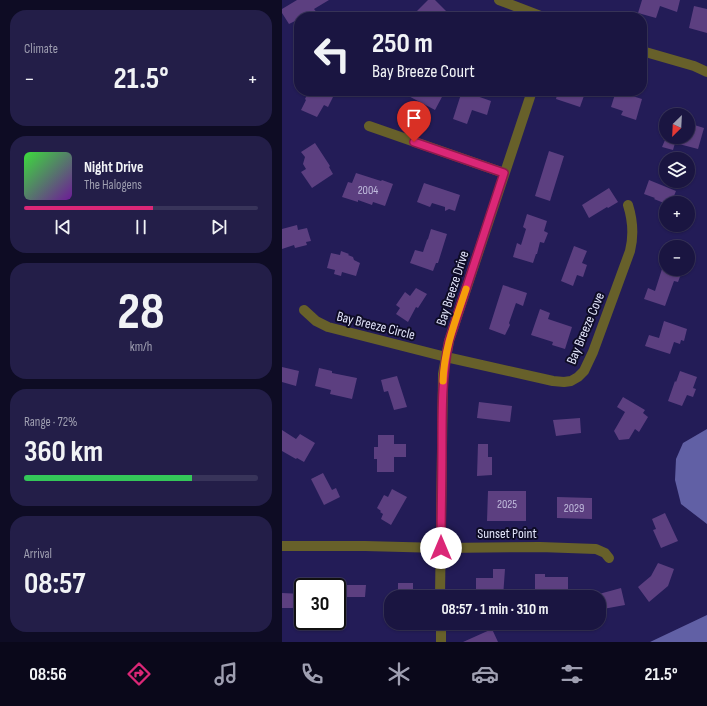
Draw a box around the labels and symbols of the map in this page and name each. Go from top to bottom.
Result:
pin [397,101,431,142]
north arrow [659,108,695,144]
house number: 2004 [358,183,378,198]
street label: Bay Breeze Drive [432,249,473,328]
street label: Bay Breeze Cove [563,290,608,367]
street label: Bay Breeze Circle [335,308,417,343]
house number: 2025 [497,497,517,512]
house number: 2029 [564,501,584,516]
street label: Sunset Point [477,525,537,542]
position arrow [420,527,462,569]
speed limit sign: 30 [294,578,346,630]

